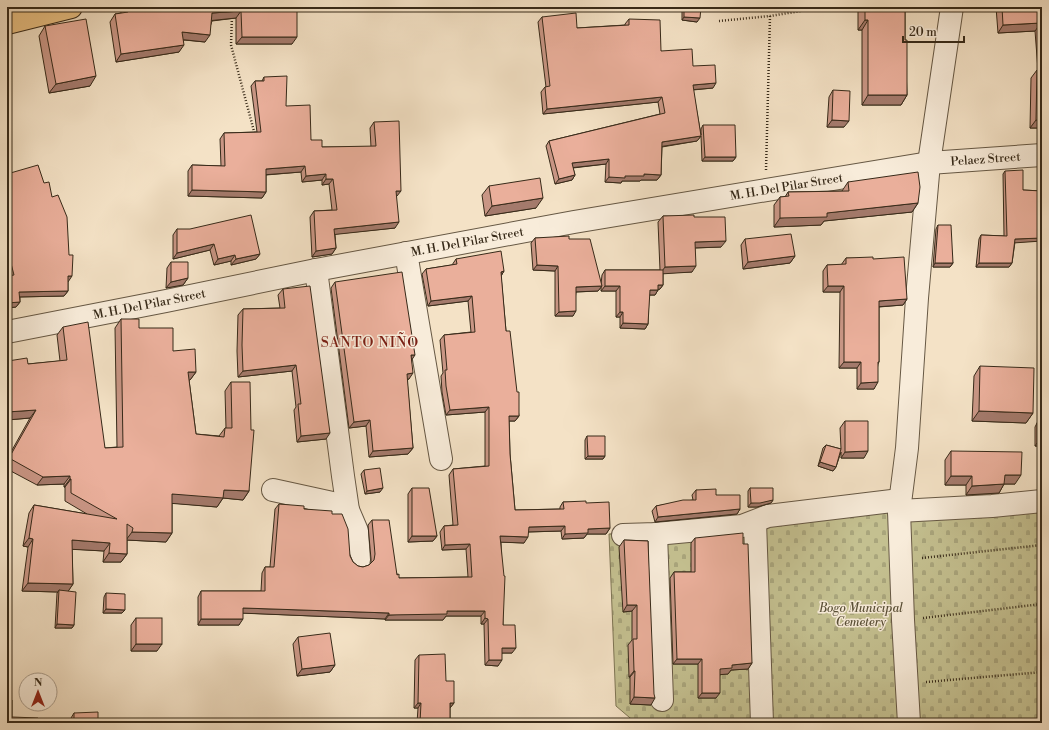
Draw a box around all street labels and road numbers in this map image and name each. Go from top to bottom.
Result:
street label: Pelaez Street [950,149,1022,169]
street label: M. H. Del Pilar Street [729,170,845,204]
street label: M. H. Del Pilar Street [410,224,526,260]
street label: M. H. Del Pilar Street [92,286,208,323]

